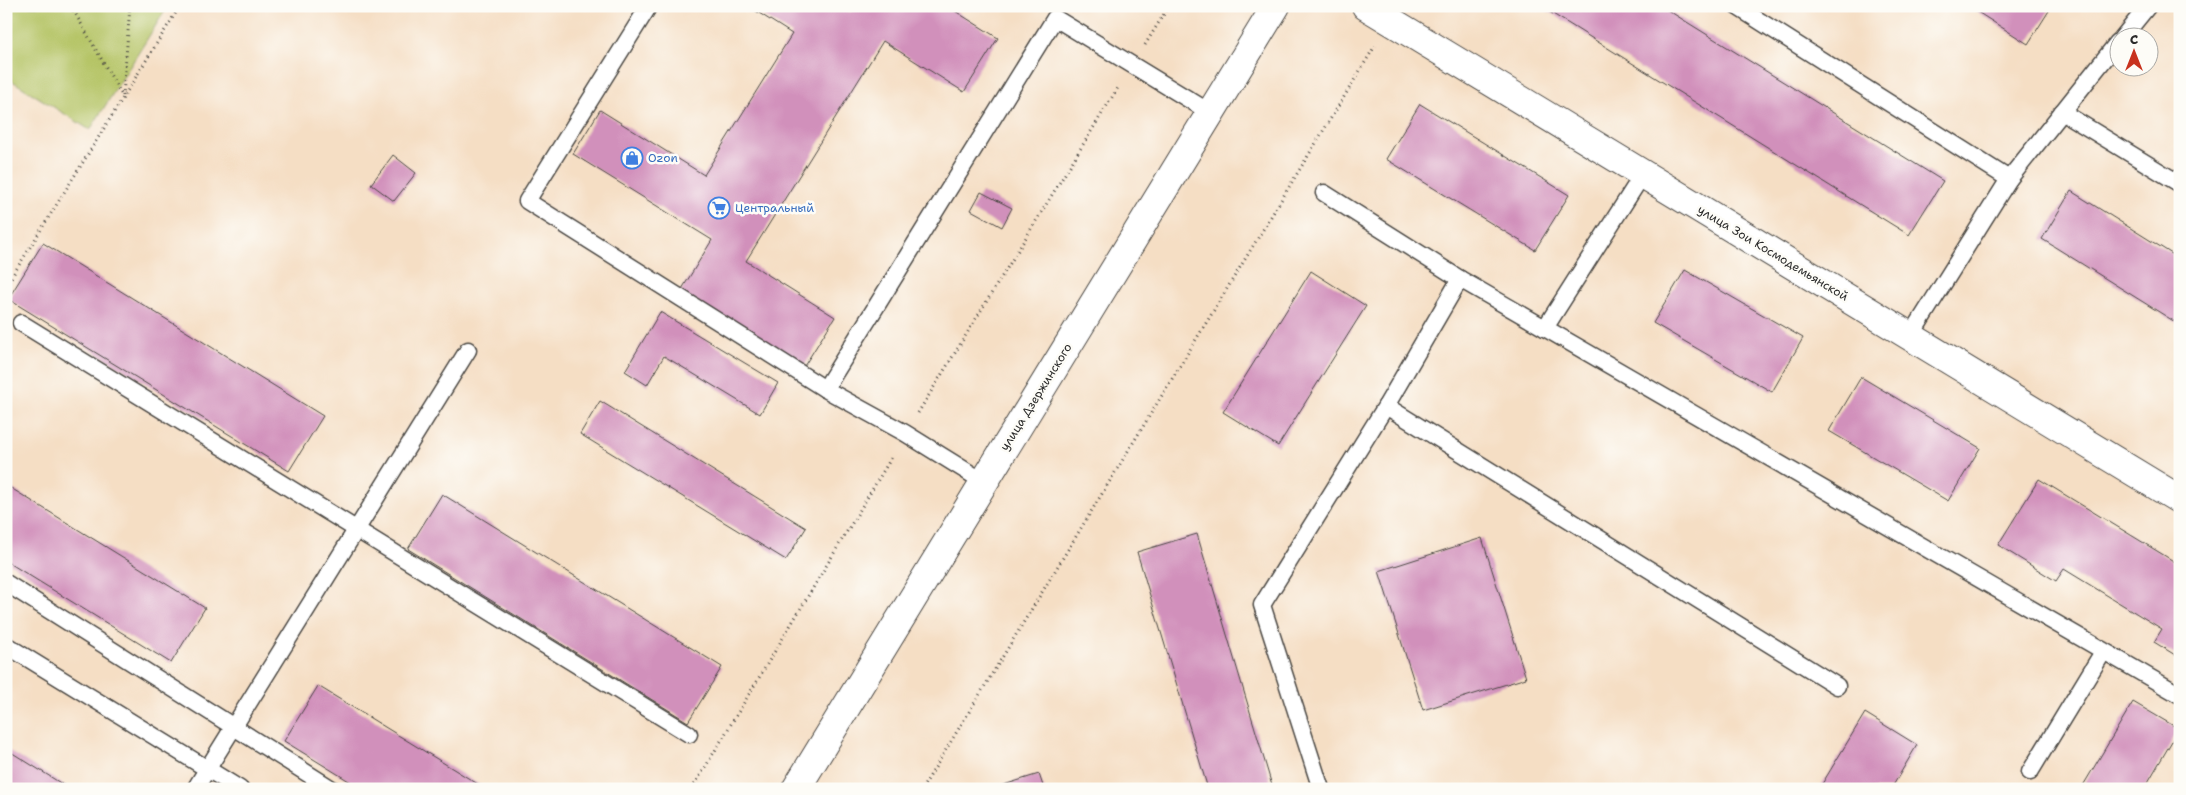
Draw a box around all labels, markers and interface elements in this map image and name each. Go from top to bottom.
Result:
north arrow [2108,28,2158,78]
text: С [2130,30,2138,48]
shop icon: Ozon [620,146,644,170]
place label: Ozon [648,150,678,166]
supermarket icon: Центральный [707,196,731,220]
place label: Центральный [735,200,814,216]
street label: улица Зои Космодемьянской [1695,202,1851,305]
street label: улица Дзержинского [996,340,1076,454]

